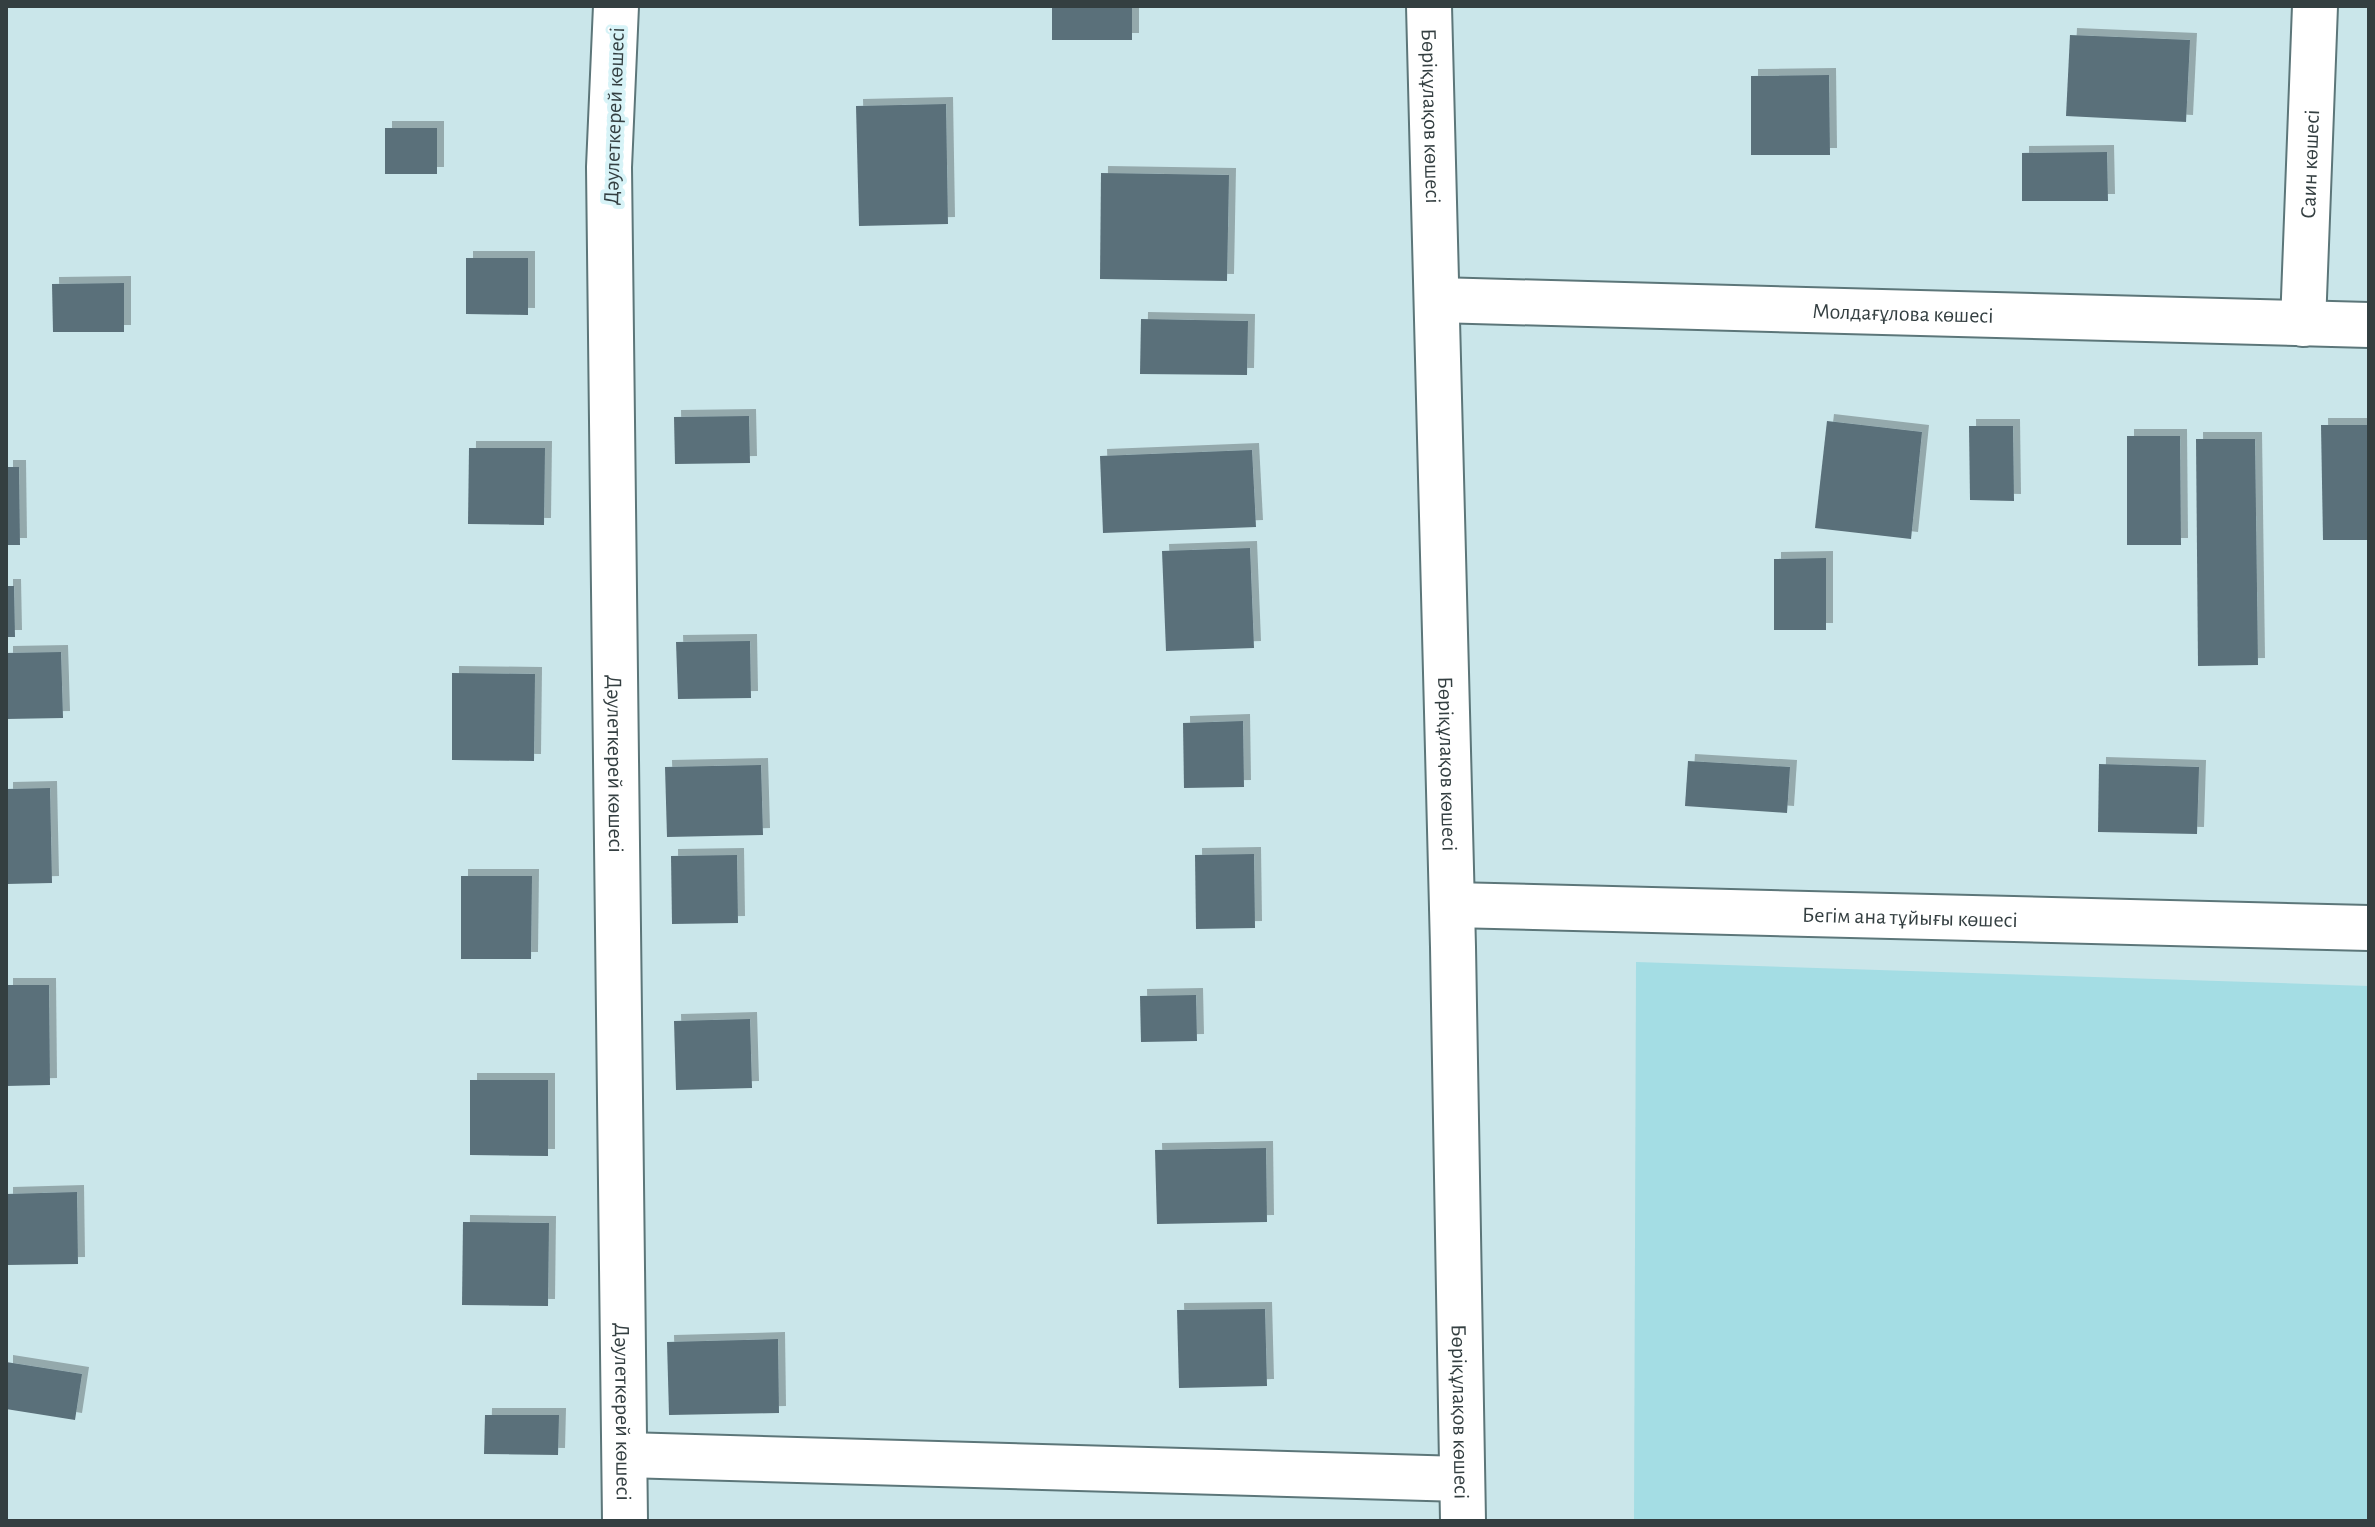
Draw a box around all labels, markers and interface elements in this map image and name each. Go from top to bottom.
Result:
street label: Дәулеткерей көшесі [600,27,628,205]
street label: Бөріқұлақов көшесі [1418,28,1444,204]
street label: Саин көшесі [2297,109,2323,219]
street label: Молдағұлова көшесі [1812,300,1994,327]
street label: Дәулеткерей көшесі [603,675,627,853]
street label: Бөріқұлақов көшесі [1434,676,1461,852]
street label: Бегім ана тұйығы көшесі [1802,904,2018,931]
street label: Дәулеткерей көшесі [611,1323,635,1501]
street label: Бөріқұлақов көшесі [1448,1324,1473,1499]

